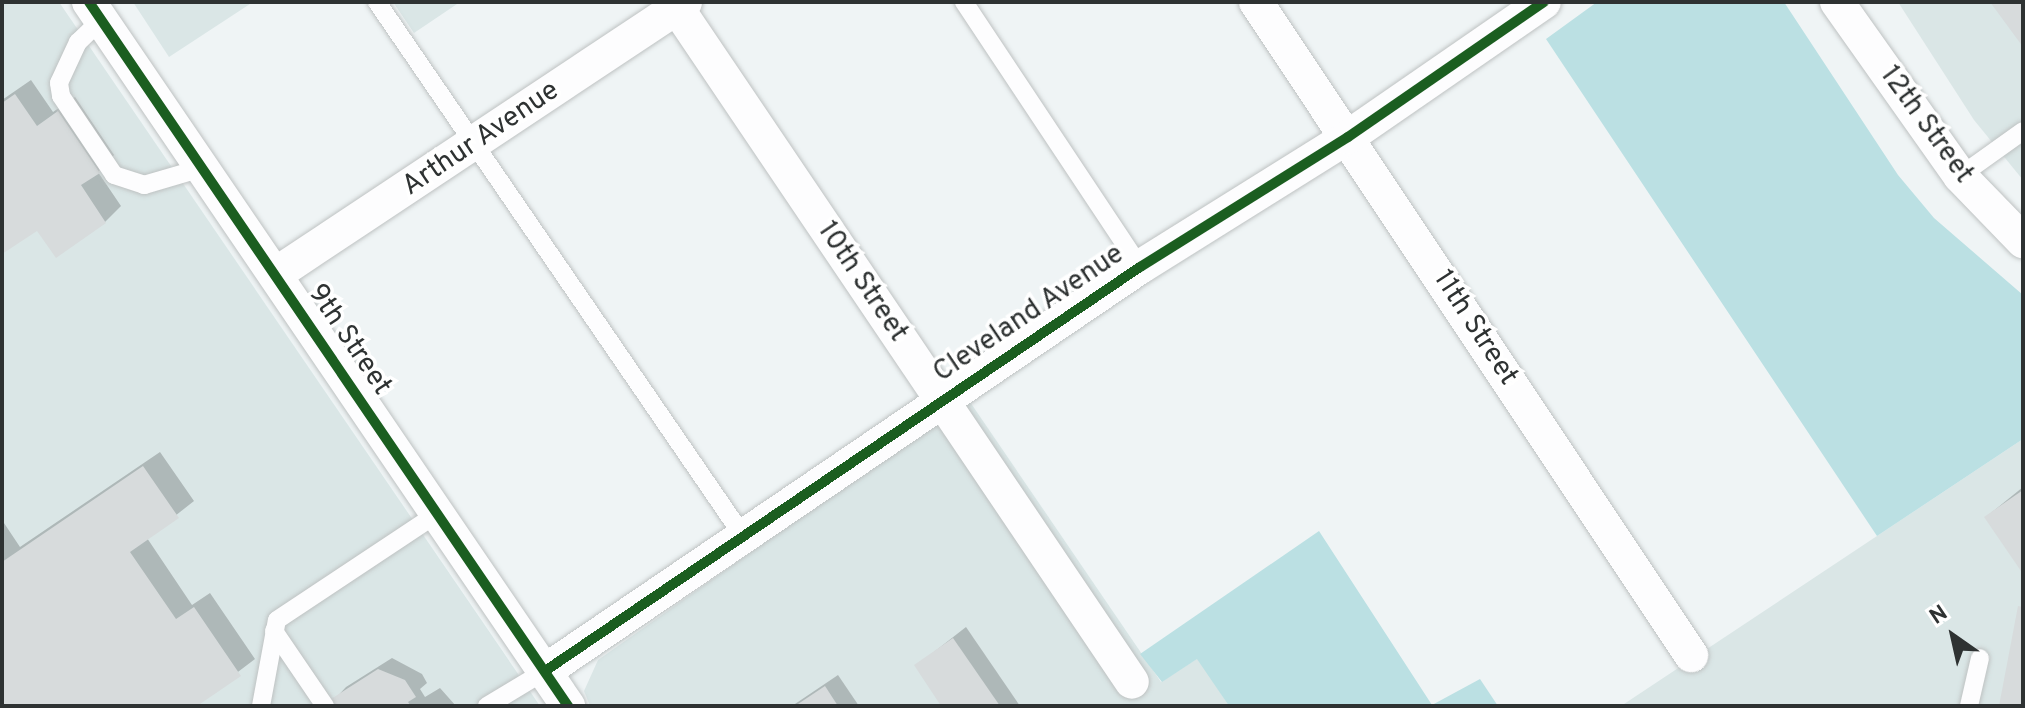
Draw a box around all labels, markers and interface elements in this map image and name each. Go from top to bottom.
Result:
street label: 12th Street [1872,60,1980,190]
street label: Arthur Avenue [396,74,566,204]
street label: 10th Street [810,215,914,349]
street label: Cleveland Avenue [927,238,1131,390]
street label: 11th Street [1425,264,1525,392]
street label: 9th Street [300,278,398,402]
north arrow [1913,596,1993,676]
text: N [1925,600,1953,631]

